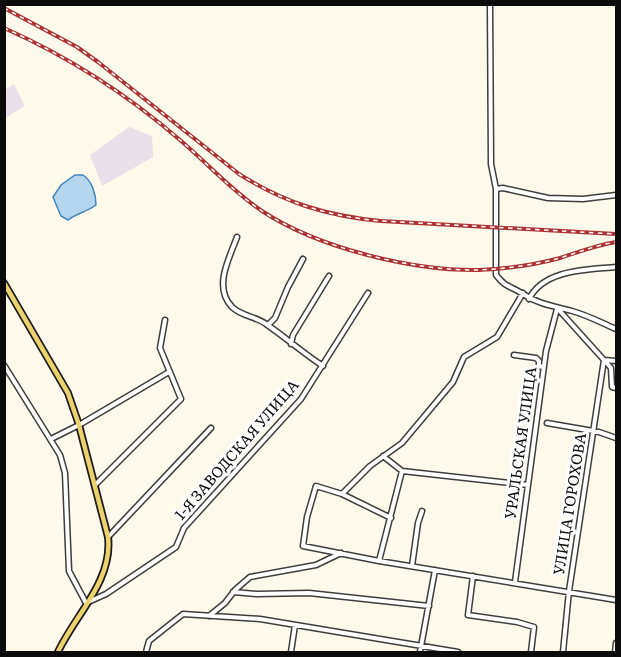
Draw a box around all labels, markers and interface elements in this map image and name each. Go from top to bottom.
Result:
street label: УРАЛЬСКАЯ УЛИЦА [497,365,542,520]
street label: 1-Я ЗАВОДСКАЯ УЛИЦА [168,374,303,524]
street label: УЛИЦА ГОРОХОВА [546,431,591,576]

